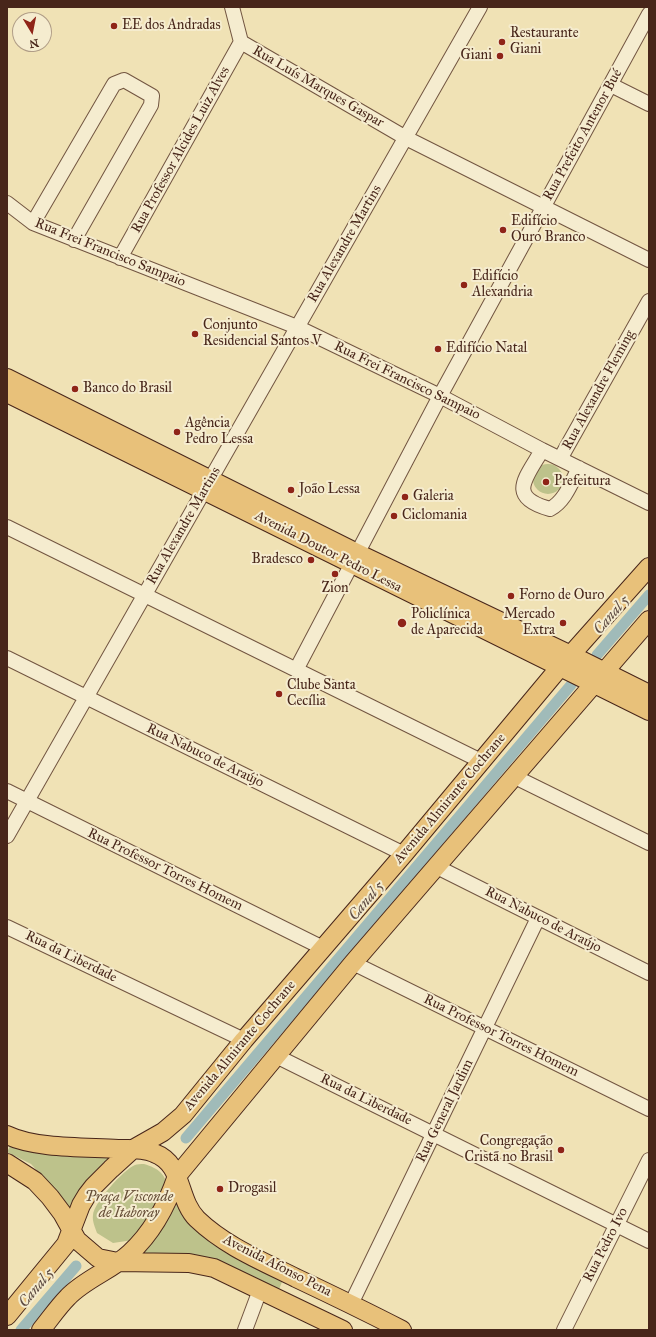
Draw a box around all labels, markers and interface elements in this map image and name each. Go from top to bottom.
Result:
north arrow [12,12,52,52]
place label: EE dos Andradas [122,18,221,34]
marker: EE dos Andradas [109,21,119,31]
place label: Restaurante Giani [510,26,578,58]
text: N [28,36,40,51]
marker: Restaurante Giani [497,37,507,47]
street label: Rua Luís Marques Gaspar [249,42,387,132]
place label: Giani [461,48,492,64]
marker: Giani [495,51,505,61]
street label: Rua Professor Alcides Luiz Alves [128,64,234,236]
street label: Rua Prefeito Antenor Bué [540,66,626,204]
street label: Rua Alexandre Martins [305,182,385,306]
place label: Edifício Ouro Branco [511,214,585,246]
street label: Rua Frei Francisco Sampaio [32,215,188,291]
marker: Edifício Ouro Branco [498,225,508,235]
place label: Edifício Alexandria [472,269,533,302]
marker: Edifício Alexandria [459,280,469,290]
place label: Conjunto Residencial Santos V [203,318,322,350]
street label: Rua Alexandre Fleming [559,327,639,453]
marker: Conjunto Residencial Santos V [190,329,200,339]
street label: Rua Frei Francisco Sampaio [331,338,483,424]
place label: Edifício Natal [446,341,527,357]
marker: Edifício Natal [433,344,443,354]
place label: Banco do Brasil [83,381,172,397]
marker: Banco do Brasil [70,384,80,394]
place label: Agência Pedro Lessa [185,416,253,448]
marker: Agência Pedro Lessa [172,427,182,437]
street label: Rua Alexandre Martins [144,464,224,588]
place label: Prefeitura [554,474,611,490]
marker: Prefeitura [541,477,551,487]
place label: João Lessa [299,482,360,498]
marker: João Lessa [286,485,296,495]
place label: Galeria [413,489,454,505]
marker: Galeria [400,492,410,502]
street label: Avenida Doutor Pedro Lessa [252,508,404,596]
place label: Ciclomania [402,508,467,524]
marker: Ciclomania [389,511,399,521]
place label: Bradesco [252,552,303,568]
marker: Bradesco [306,555,316,565]
marker: Zion [330,569,340,579]
place label: Zion [321,581,349,597]
place label: Forno de Ouro [519,588,604,604]
marker: Forno de Ouro [506,591,516,601]
water label: Canal 5 [590,592,634,638]
place label: Policlínica de Aparecida [411,607,483,640]
place label: Mercado Extra [504,607,555,640]
marker: Policlínica de Aparecida [396,617,408,629]
marker: Mercado Extra [558,618,568,628]
place label: Clube Santa Cecília [287,678,356,710]
marker: Clube Santa Cecília [274,689,284,699]
street label: Rua Nabuco de Araújo [144,720,266,792]
street label: Avenida Almirante Cochrane [391,730,509,868]
street label: Rua Professor Torres Homem [85,825,245,915]
water label: Canal 5 [345,878,389,924]
street label: Rua Nabuco de Araújo [482,883,604,957]
street label: Rua da Liberdade [22,928,120,986]
street label: Avenida Almirante Cochrane [181,977,299,1115]
street label: Rua Professor Torres Homem [421,991,581,1081]
street label: Rua General Jardim [413,1057,477,1165]
street label: Rua da Liberdade [317,1071,415,1129]
place label: Congregação Cristã no Brasil [465,1134,553,1166]
marker: Congregação Cristã no Brasil [556,1145,566,1155]
place label: Drogasil [228,1181,277,1197]
marker: Drogasil [215,1184,225,1194]
park label: Praça Visconde de Itaboray [85,1190,173,1222]
street label: Rua Pedro Ivo [580,1205,632,1285]
street label: Avenida Afonso Pena [220,1231,334,1301]
water label: Canal 5 [15,1265,59,1311]

